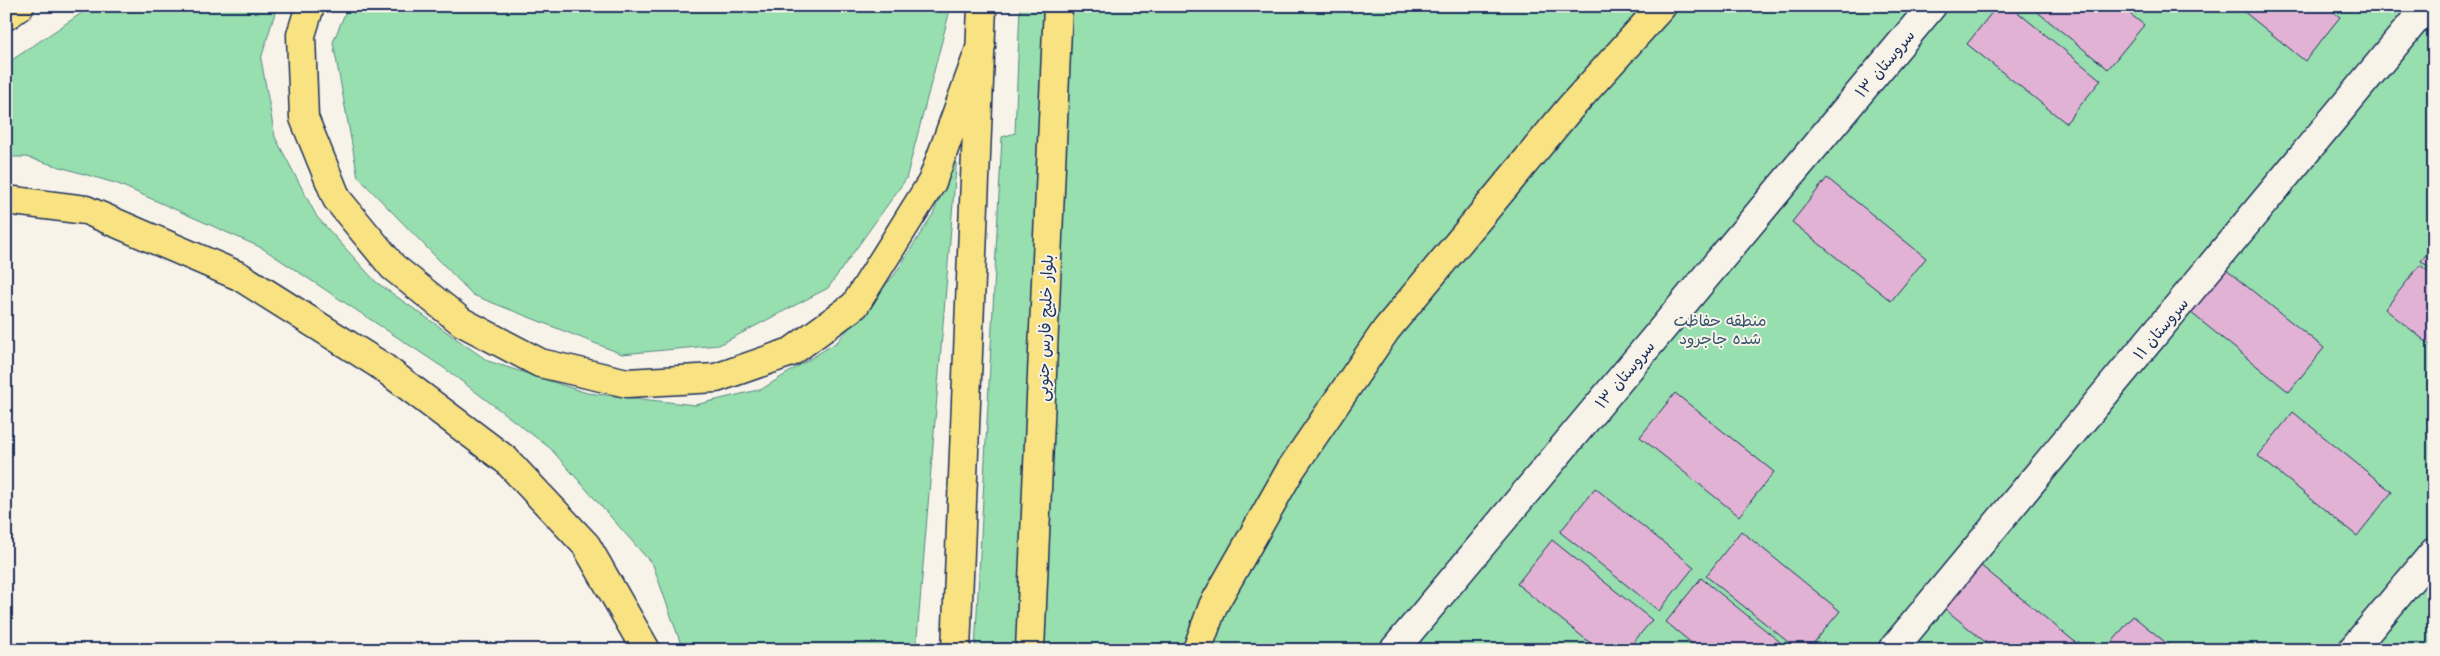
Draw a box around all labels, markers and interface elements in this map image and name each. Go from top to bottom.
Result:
street label: سروستان ۱۳ [1849,25,1919,101]
street label: بلوار خلیج فارس جنوبی [1031,254,1058,402]
street label: سروستان ۱۱ [2128,292,2192,364]
park label: منطقه حفاظت شده جاجرود [1673,309,1767,348]
street label: سروستان ۱۳ [1589,336,1659,412]

